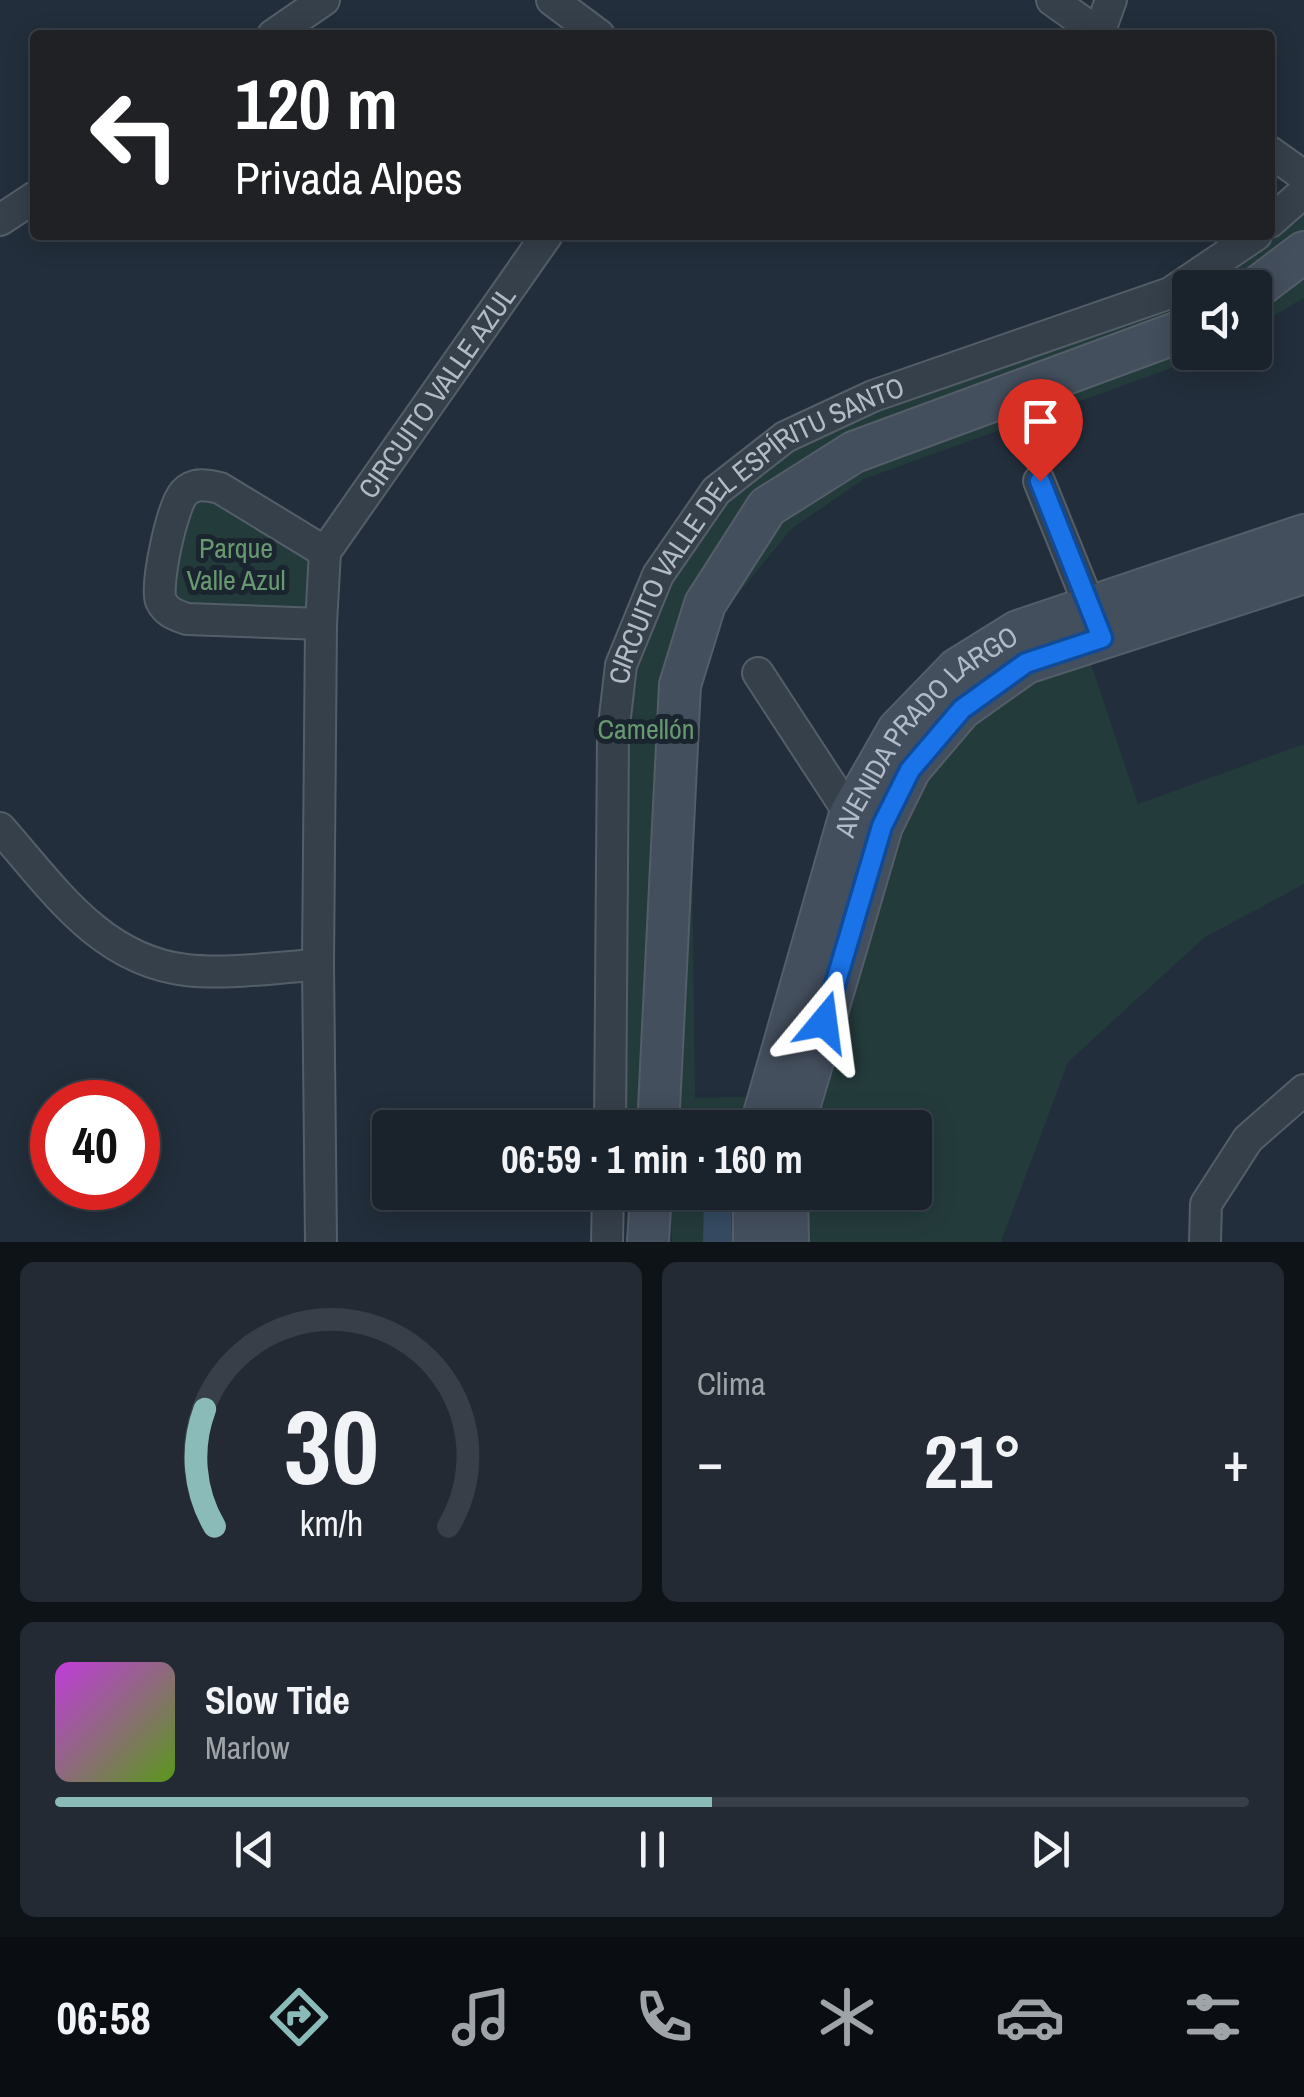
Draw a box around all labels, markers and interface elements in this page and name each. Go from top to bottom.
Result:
text: 120 m [235,57,398,151]
icon: left [70,70,200,200]
text: Privada Alpes [235,147,463,208]
map controls [1172,270,1272,370]
button: sound [1172,270,1272,370]
street label: CIRCUITO VALLE AZUL [349,279,524,506]
street label: CIRCUITO VALLE DEL ESPÍRITU SANTO [600,368,909,686]
pin [998,379,1083,482]
icon: arrive [1013,394,1068,449]
park label: Parque Valle Azul [186,529,286,599]
street label: AVENIDA PRADO LARGO [825,617,1025,842]
park label: Camellón [598,710,694,748]
position arrow [772,970,876,1074]
speed limit sign: 40 [30,1080,160,1210]
text: 06:59 · 1 min · 160 m [501,1134,803,1185]
text: Clima [697,1362,766,1405]
text: 30 [284,1376,378,1516]
text: 21° [924,1410,1022,1511]
text: − [697,1424,723,1498]
text: + [1223,1424,1249,1498]
text: km/h [299,1499,363,1547]
text: Slow Tide [205,1675,350,1726]
text: Marlow [205,1726,290,1769]
icon: previous [227,1822,282,1877]
icon: pause [625,1822,680,1877]
icon: next [1023,1822,1078,1877]
icon: directions [264,1982,334,2052]
icon: music [446,1982,516,2052]
icon: phone [629,1982,699,2052]
icon: climate [812,1982,882,2052]
icon: car [995,1982,1065,2052]
icon: filters [1178,1982,1248,2052]
text: 06:58 [56,1987,151,2048]

